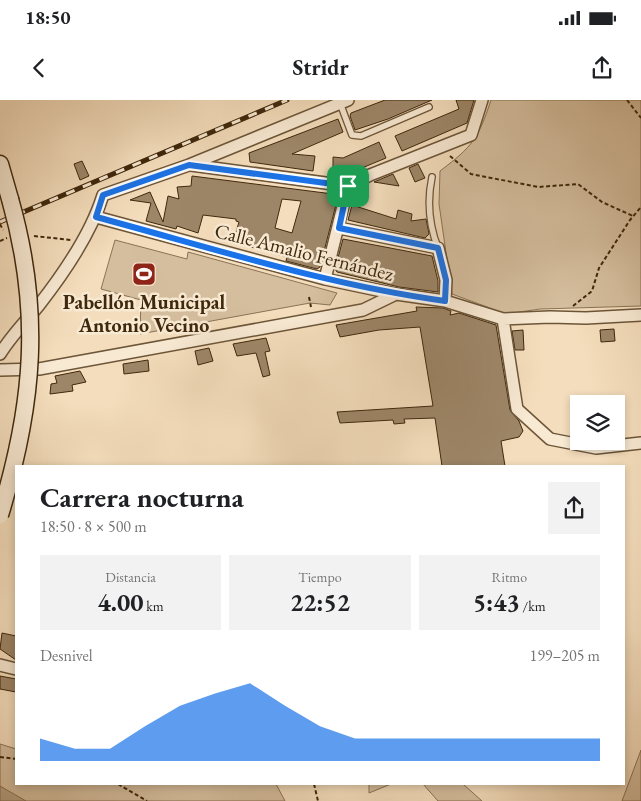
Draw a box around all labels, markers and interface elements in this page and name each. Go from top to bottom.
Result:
text: 18:50 [25,5,71,30]
text: Stridr [293,53,349,82]
icon: back [25,54,53,82]
icon: share [588,54,616,82]
pin [327,165,369,207]
icon: arrive [334,172,362,200]
street label: Calle Amalio Fernández [212,217,396,287]
sports icon: Pabellón Municipal Antonio Vecino [131,261,157,287]
place label: Pabellón Municipal Antonio Vecino [63,289,225,338]
map controls [570,395,625,450]
button: layers [570,395,625,450]
text: Carrera nocturna [40,479,244,515]
button: share [548,482,600,534]
text: 18:50 · 8 × 500 m [40,516,147,537]
text: Distancia [105,568,156,586]
text: Tiempo [298,568,342,586]
text: Ritmo [492,568,527,586]
text: 4.00 [98,586,143,618]
text: 22:52 [290,586,350,618]
text: 5:43 [473,586,520,618]
text: km [143,597,164,615]
text: /km [520,597,546,615]
text: Desnivel [40,645,93,666]
text: 199–205 m [529,645,600,666]

